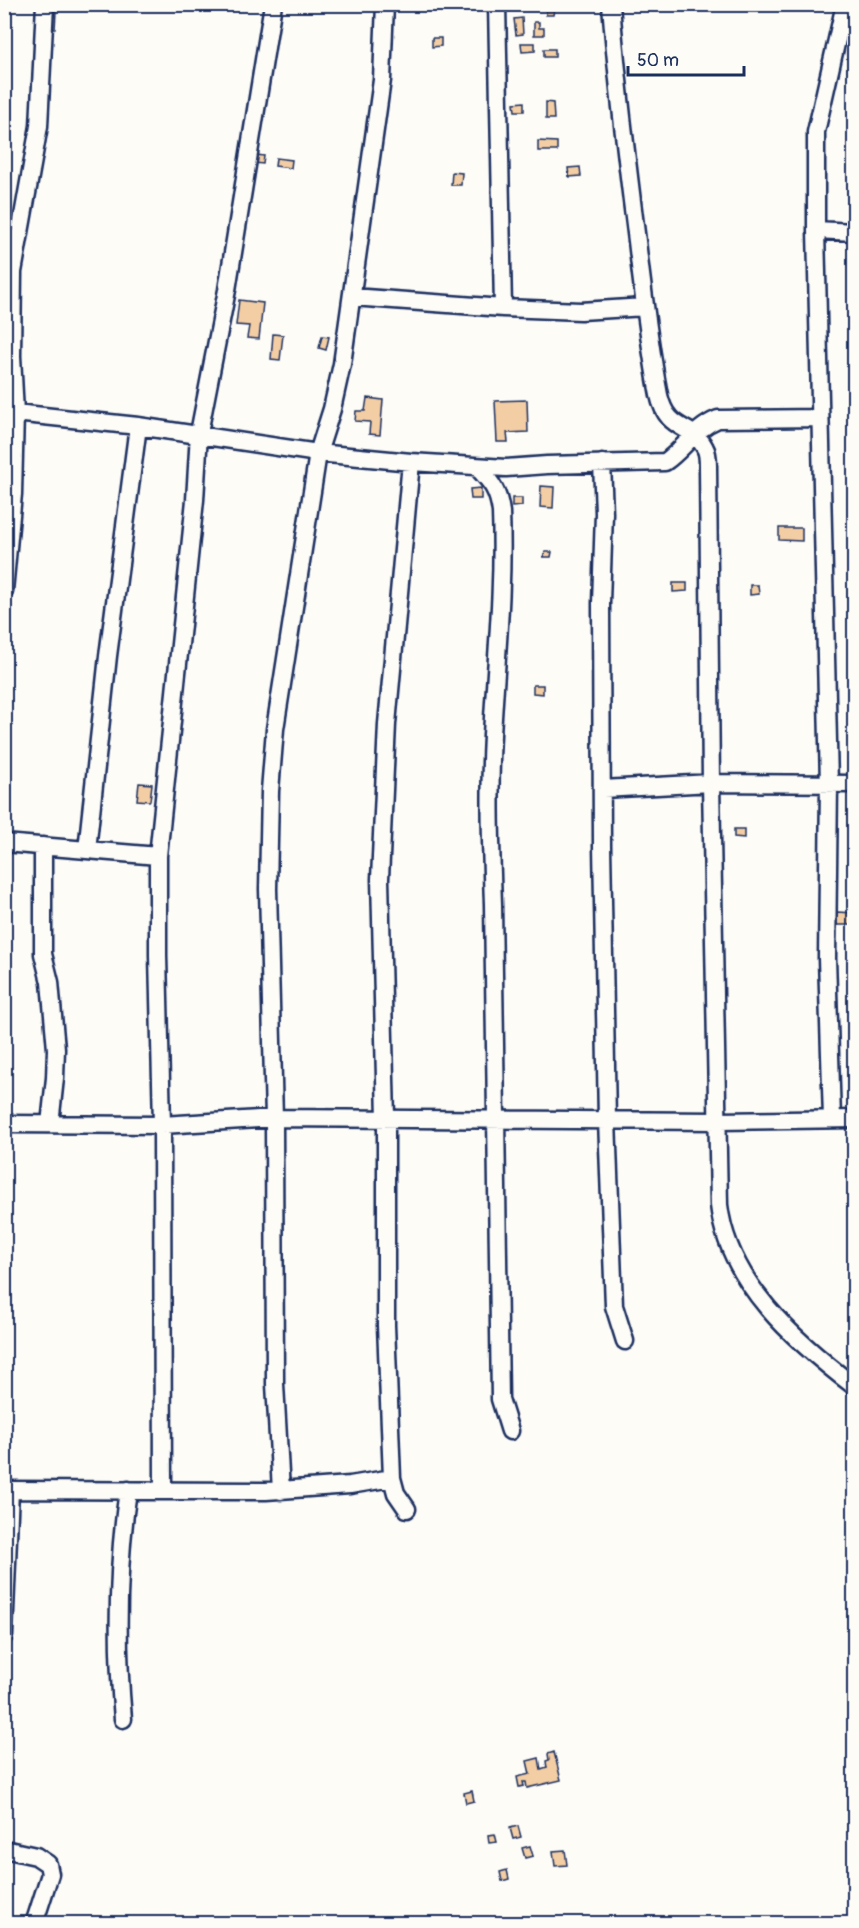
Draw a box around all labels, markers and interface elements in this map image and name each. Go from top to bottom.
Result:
scale bar [628,39,744,77]
text: 50 m [637,49,679,72]

